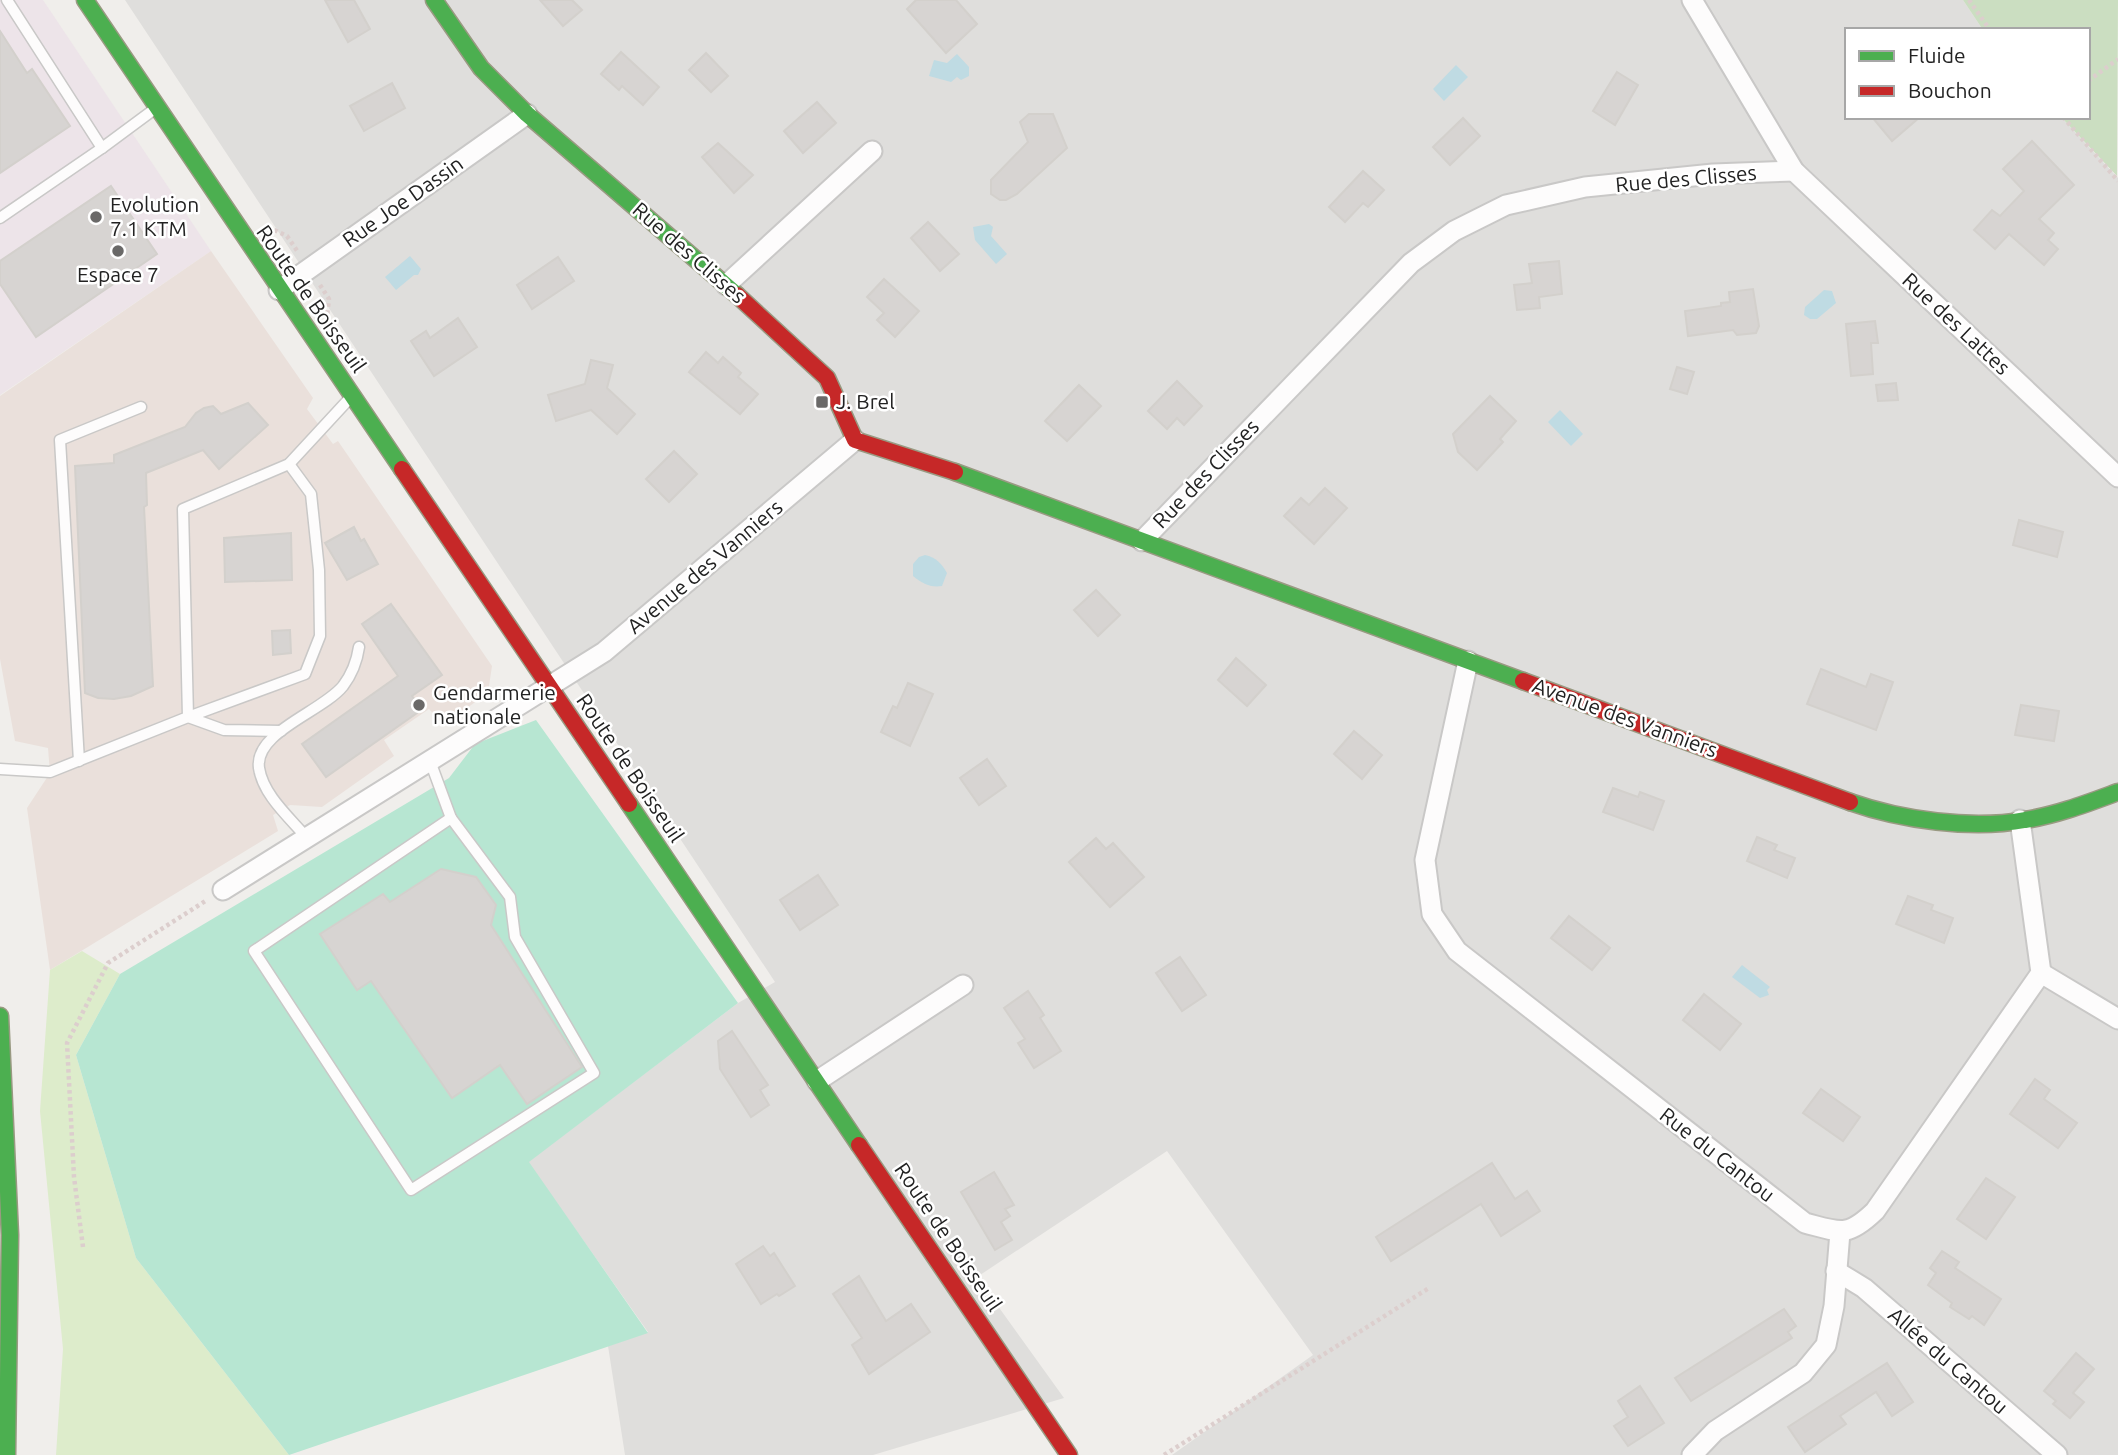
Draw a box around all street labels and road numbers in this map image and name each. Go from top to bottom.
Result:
street label: Rue Joe Dassin [338,151,467,252]
street label: Rue des Clisses [1614,160,1758,196]
street label: Rue des Clisses [628,197,751,308]
street label: Route de Boisseuil [252,220,371,376]
street label: Rue des Lattes [1898,267,2015,379]
street label: Rue des Clisses [1147,414,1263,533]
street label: Avenue des Vanniers [622,494,787,638]
street label: Avenue des Vanniers [1530,672,1721,762]
street label: Route de Boisseuil [572,689,689,846]
street label: Rue du Cantou [1656,1102,1780,1206]
street label: Route de Boisseuil [890,1158,1007,1315]
street label: Allée du Cantou [1884,1302,2013,1418]

